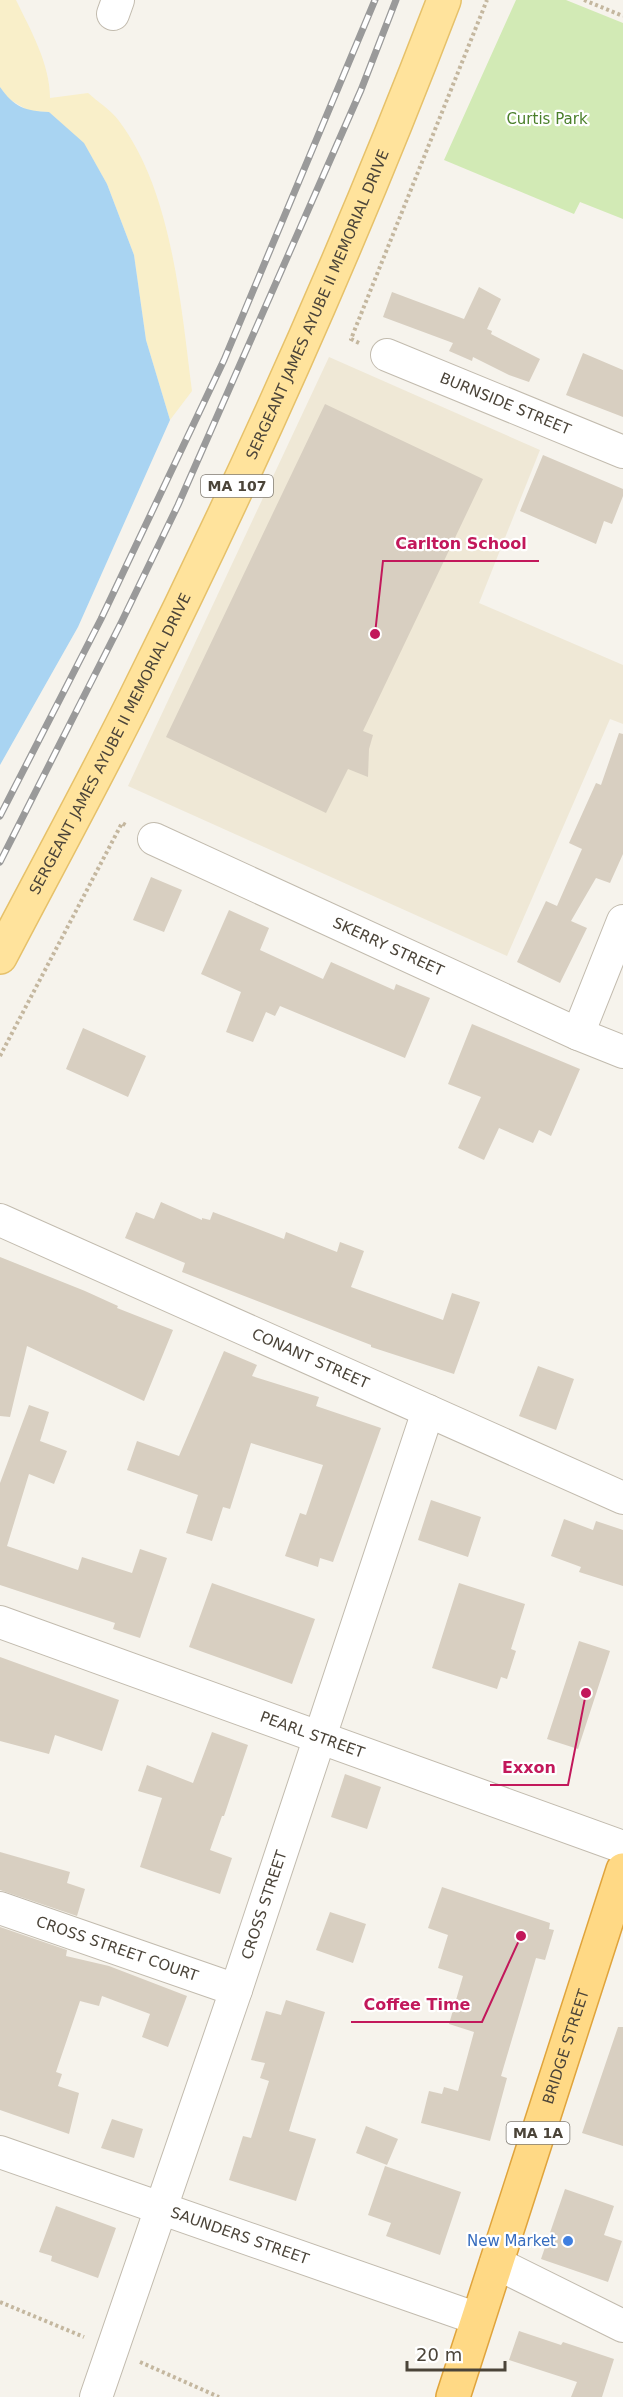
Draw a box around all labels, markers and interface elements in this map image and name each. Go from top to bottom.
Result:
park label: Curtis Park [506,110,588,128]
street label: SERGEANT JAMES AYUBE II MEMORIAL DRIVE [242,147,393,462]
street label: BURNSIDE STREET [437,369,574,439]
road number: MA 107 [201,475,273,497]
callout: Carlton School [383,527,539,561]
text: Carlton School [395,534,527,553]
street label: SERGEANT JAMES AYUBE II MEMORIAL DRIVE [26,590,195,898]
street label: SKERRY STREET [330,914,447,980]
street label: CONANT STREET [249,1325,373,1393]
street label: PEARL STREET [258,1708,368,1762]
callout: Exxon [490,1751,568,1785]
text: Exxon [502,1758,556,1777]
street label: CROSS STREET [238,1847,291,1962]
street label: CROSS STREET COURT [34,1912,201,1985]
street label: BRIDGE STREET [539,1986,593,2107]
callout: Coffee Time [351,1988,482,2022]
text: Coffee Time [364,1995,471,2014]
road number: MA 1A [506,2122,570,2144]
street label: SAUNDERS STREET [168,2203,312,2269]
place label: New Market [467,2232,556,2250]
marker: New Market [561,2234,575,2248]
scale bar [407,2334,504,2372]
text: 20 m [416,2344,462,2365]

